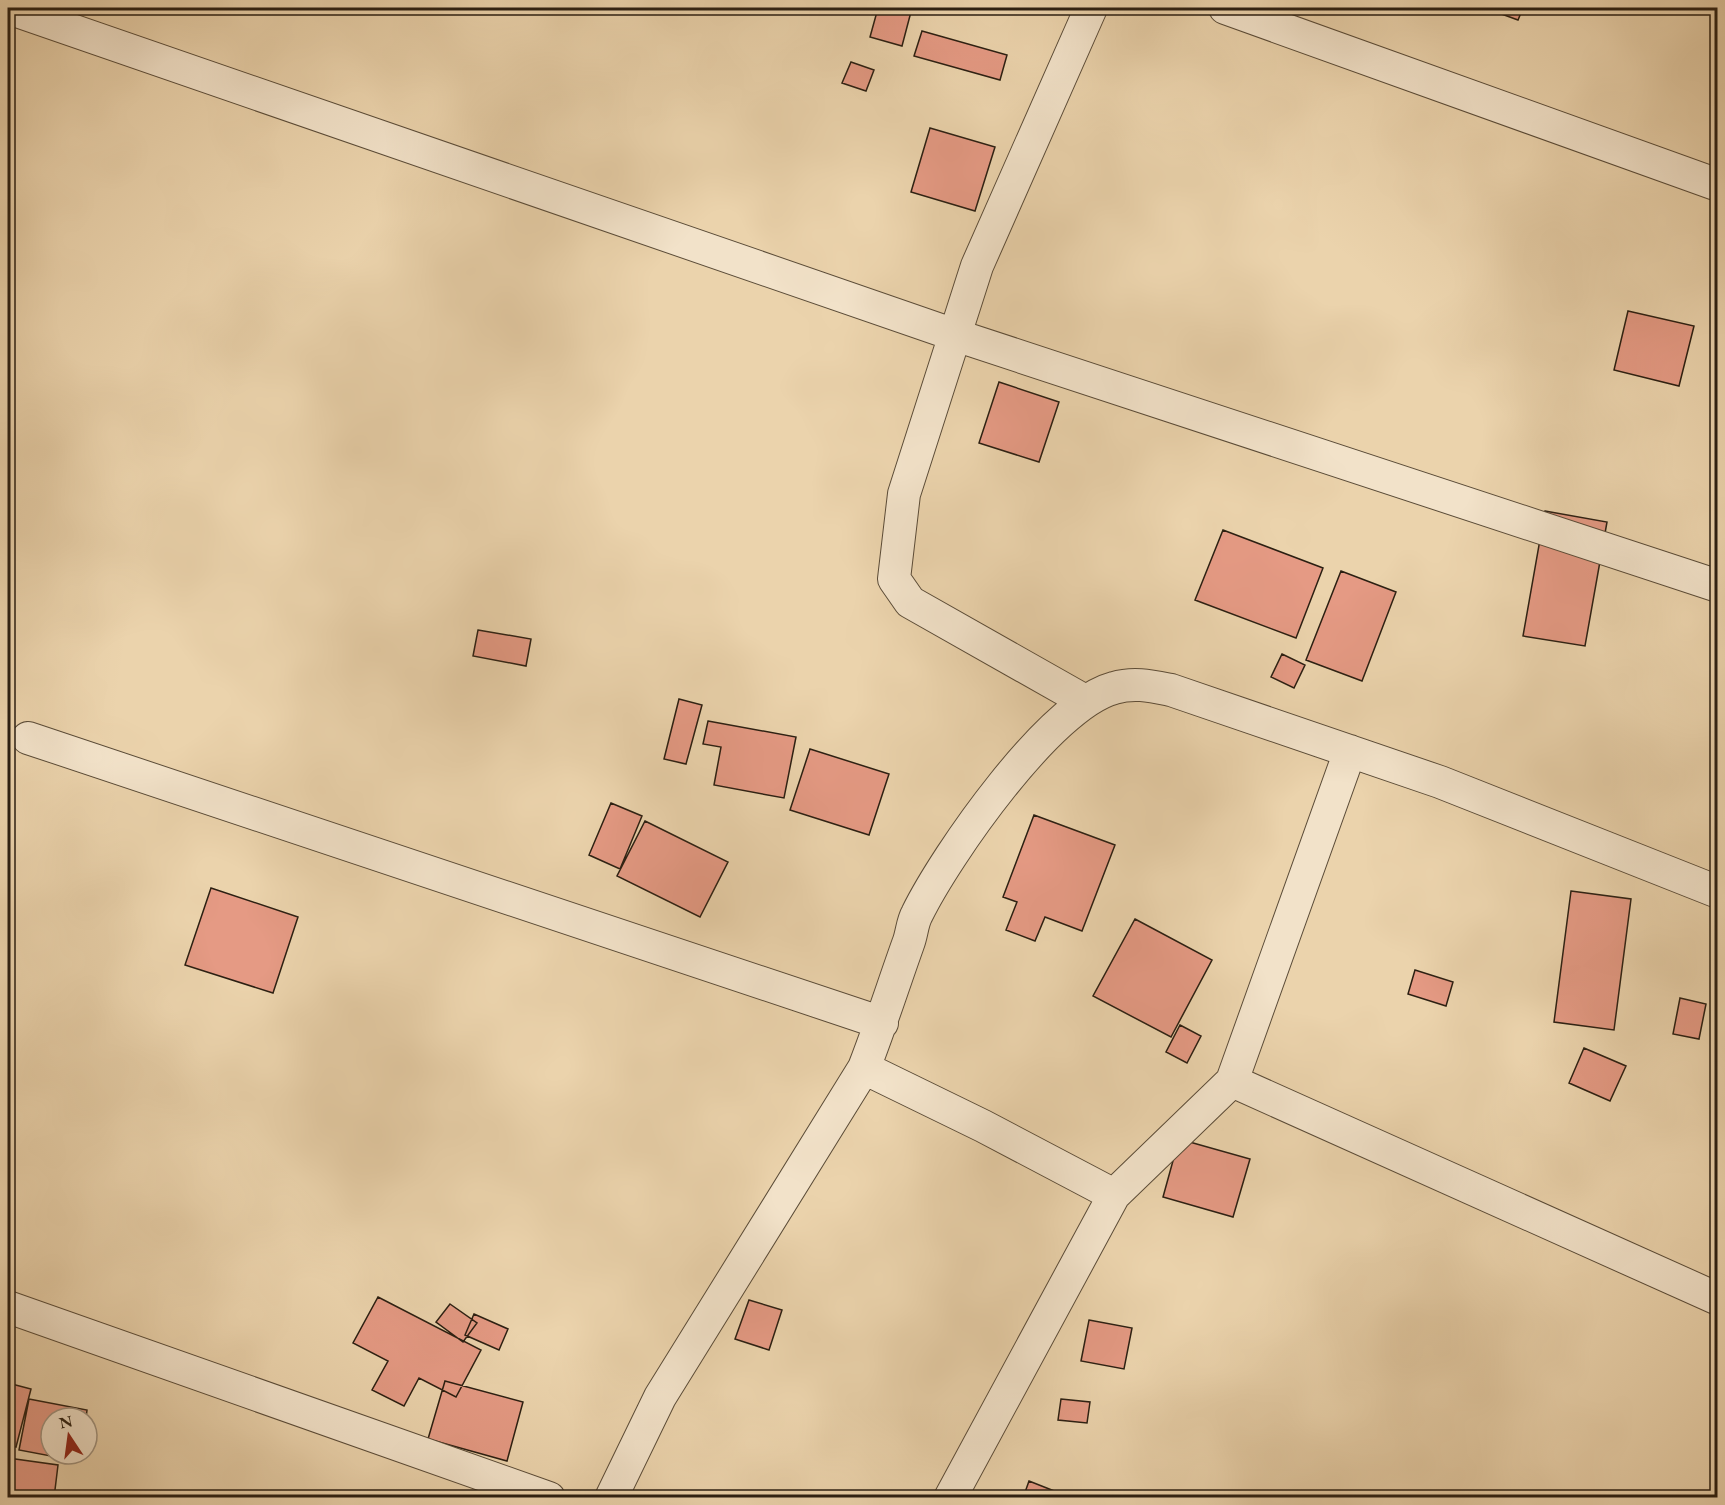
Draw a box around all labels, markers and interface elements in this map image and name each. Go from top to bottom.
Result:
north arrow [39,1406,99,1466]
text: N [57,1410,74,1434]

